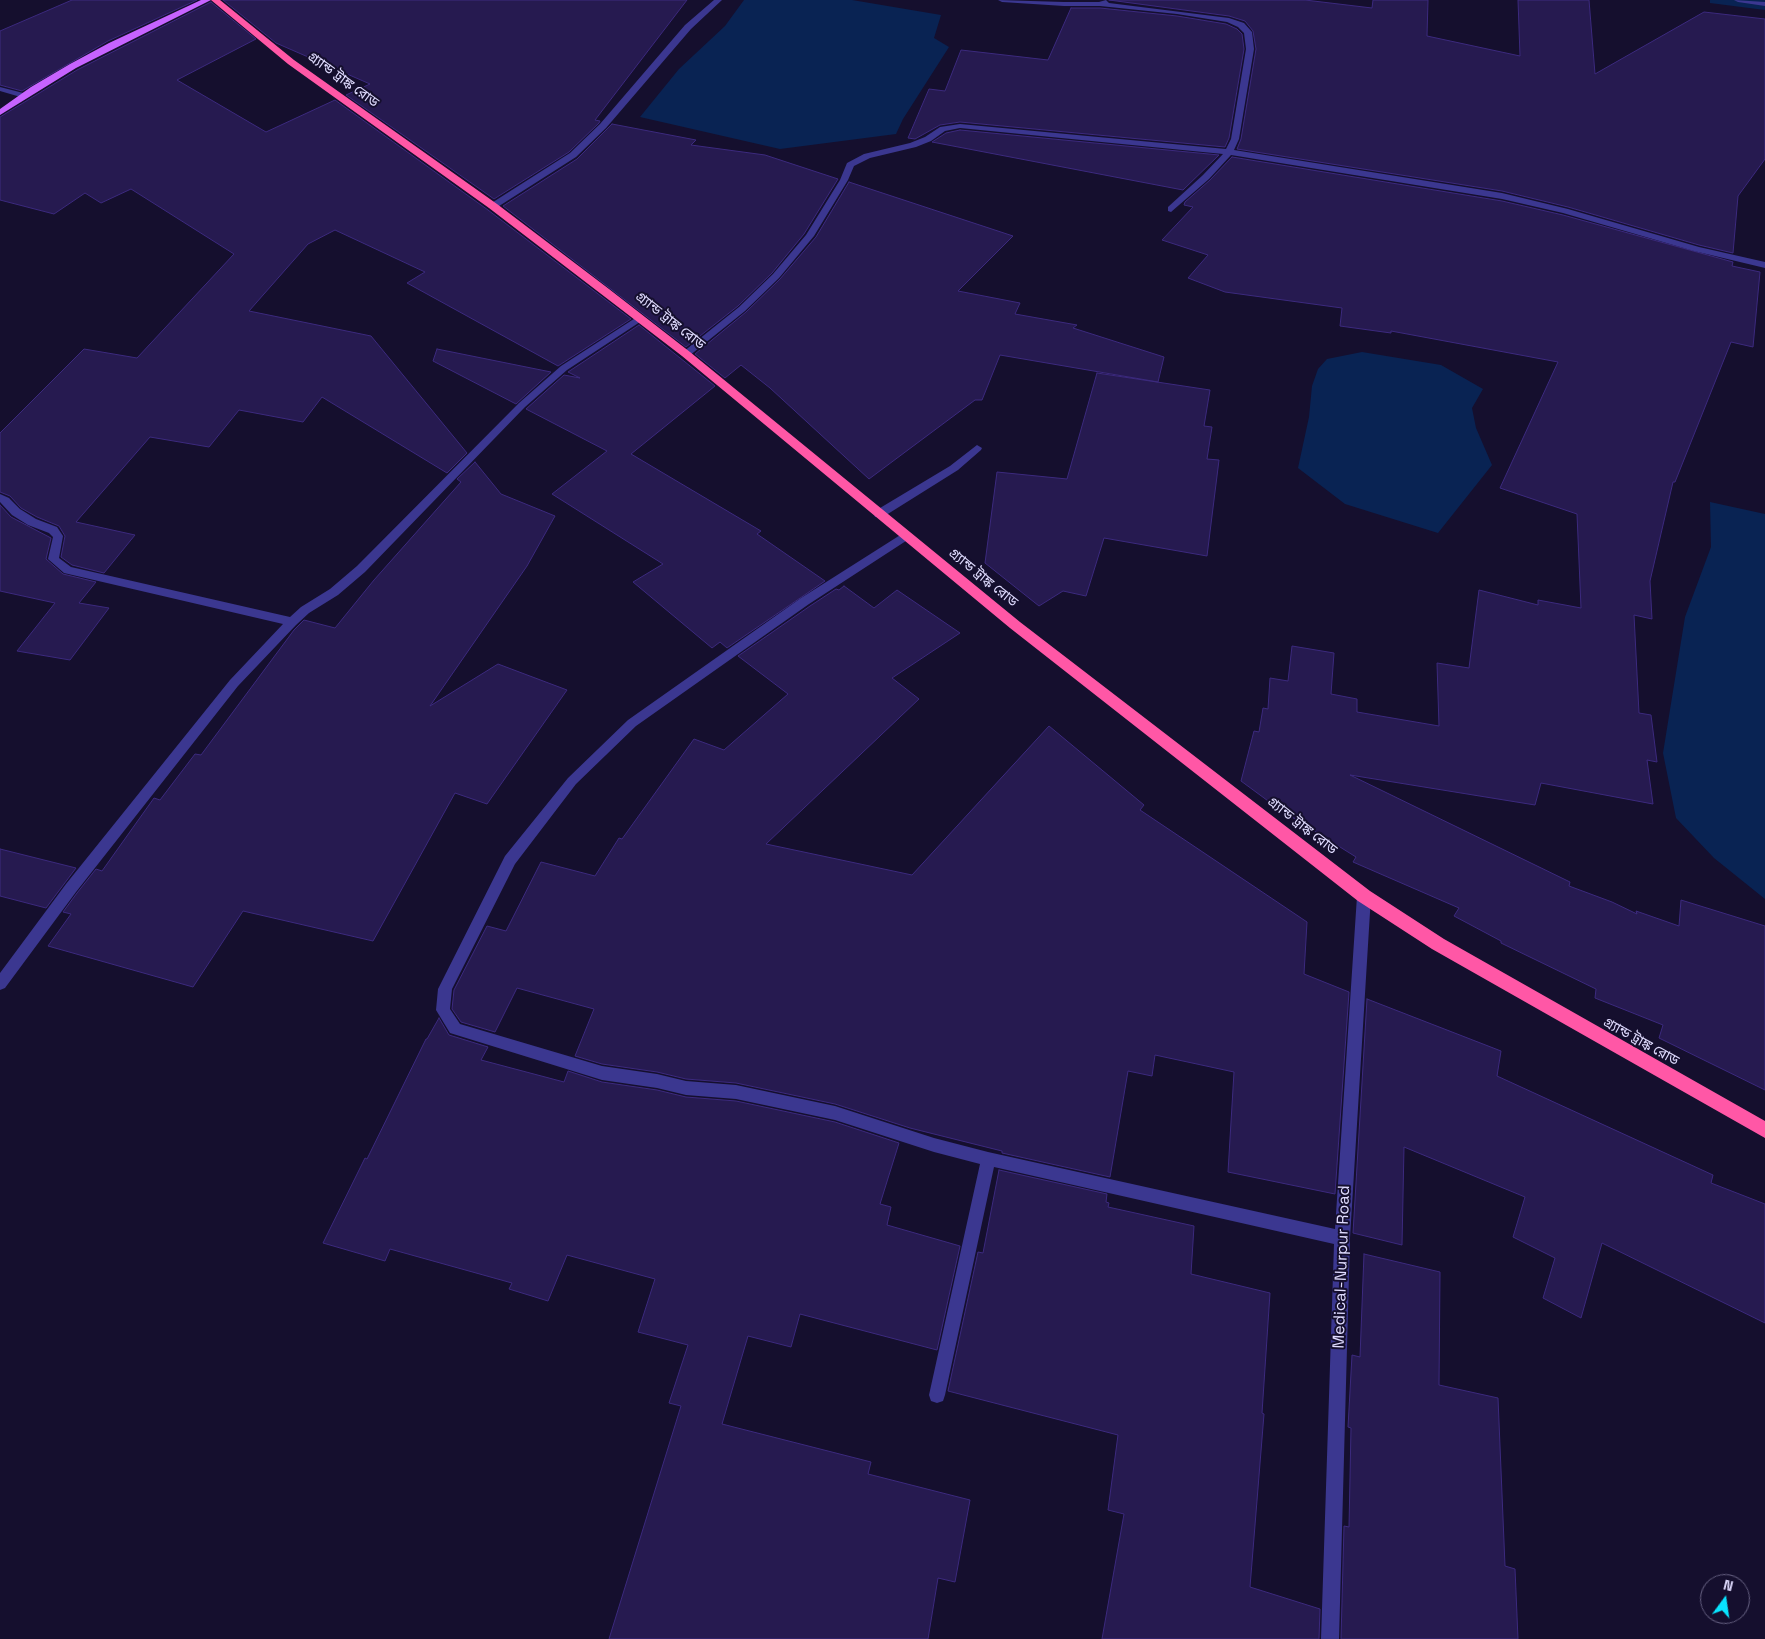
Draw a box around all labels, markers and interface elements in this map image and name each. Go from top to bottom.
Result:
street label: গ্র্যান্ড ট্রাঙ্ক রোড [304,49,382,111]
street label: গ্র্যান্ড ট্রাঙ্ক রোড [632,289,708,353]
street label: গ্র্যান্ড ট্রাঙ্ক রোড [945,545,1021,611]
street label: গ্র্যান্ড ট্রাঙ্ক রোড [1264,794,1340,858]
street label: গ্র্যান্ড ট্রাঙ্ক রোড [1600,1014,1682,1070]
street label: Medical-Nurpur Road [1330,1185,1354,1349]
north arrow [1700,1574,1750,1624]
text: N [1722,1576,1735,1595]

